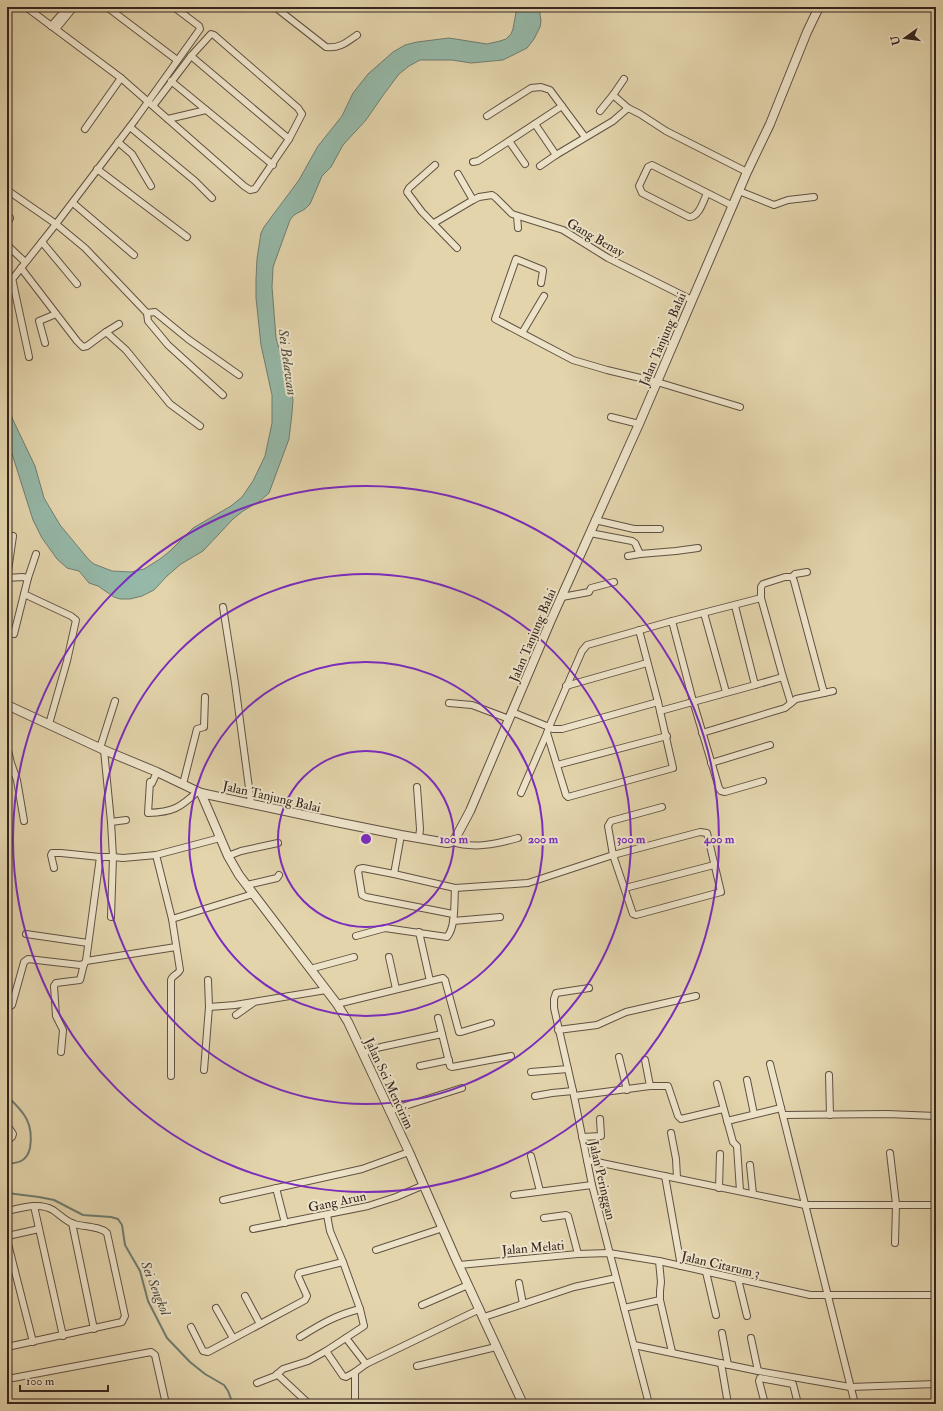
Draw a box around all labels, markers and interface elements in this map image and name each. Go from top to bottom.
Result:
north arrow [885,18,925,58]
text: U [888,33,903,46]
street label: Gang Benay [563,215,627,262]
street label: Jalan Tanjung Balai [636,290,690,390]
water label: Sei Belawan [274,327,301,397]
street label: Jalan Tanjung Balai [506,586,560,686]
street label: Jalan Tanjung Balai [220,778,323,816]
centre of rings [359,832,373,846]
text: 100 m [440,832,469,847]
text: 200 m [528,832,559,847]
text: 300 m [617,832,646,847]
text: 400 m [703,832,735,847]
street label: Jalan Sei Mencirim [361,1034,417,1132]
street label: Jalan Peringgan [585,1138,619,1222]
street label: Gang Arun [307,1188,368,1216]
street label: Jalan Melati [500,1237,565,1259]
street label: Jalan Citarum 3 [679,1248,762,1282]
water label: Sei Sengkol [137,1258,175,1319]
scale bar [20,1367,108,1393]
text: 100 m [26,1374,55,1389]

